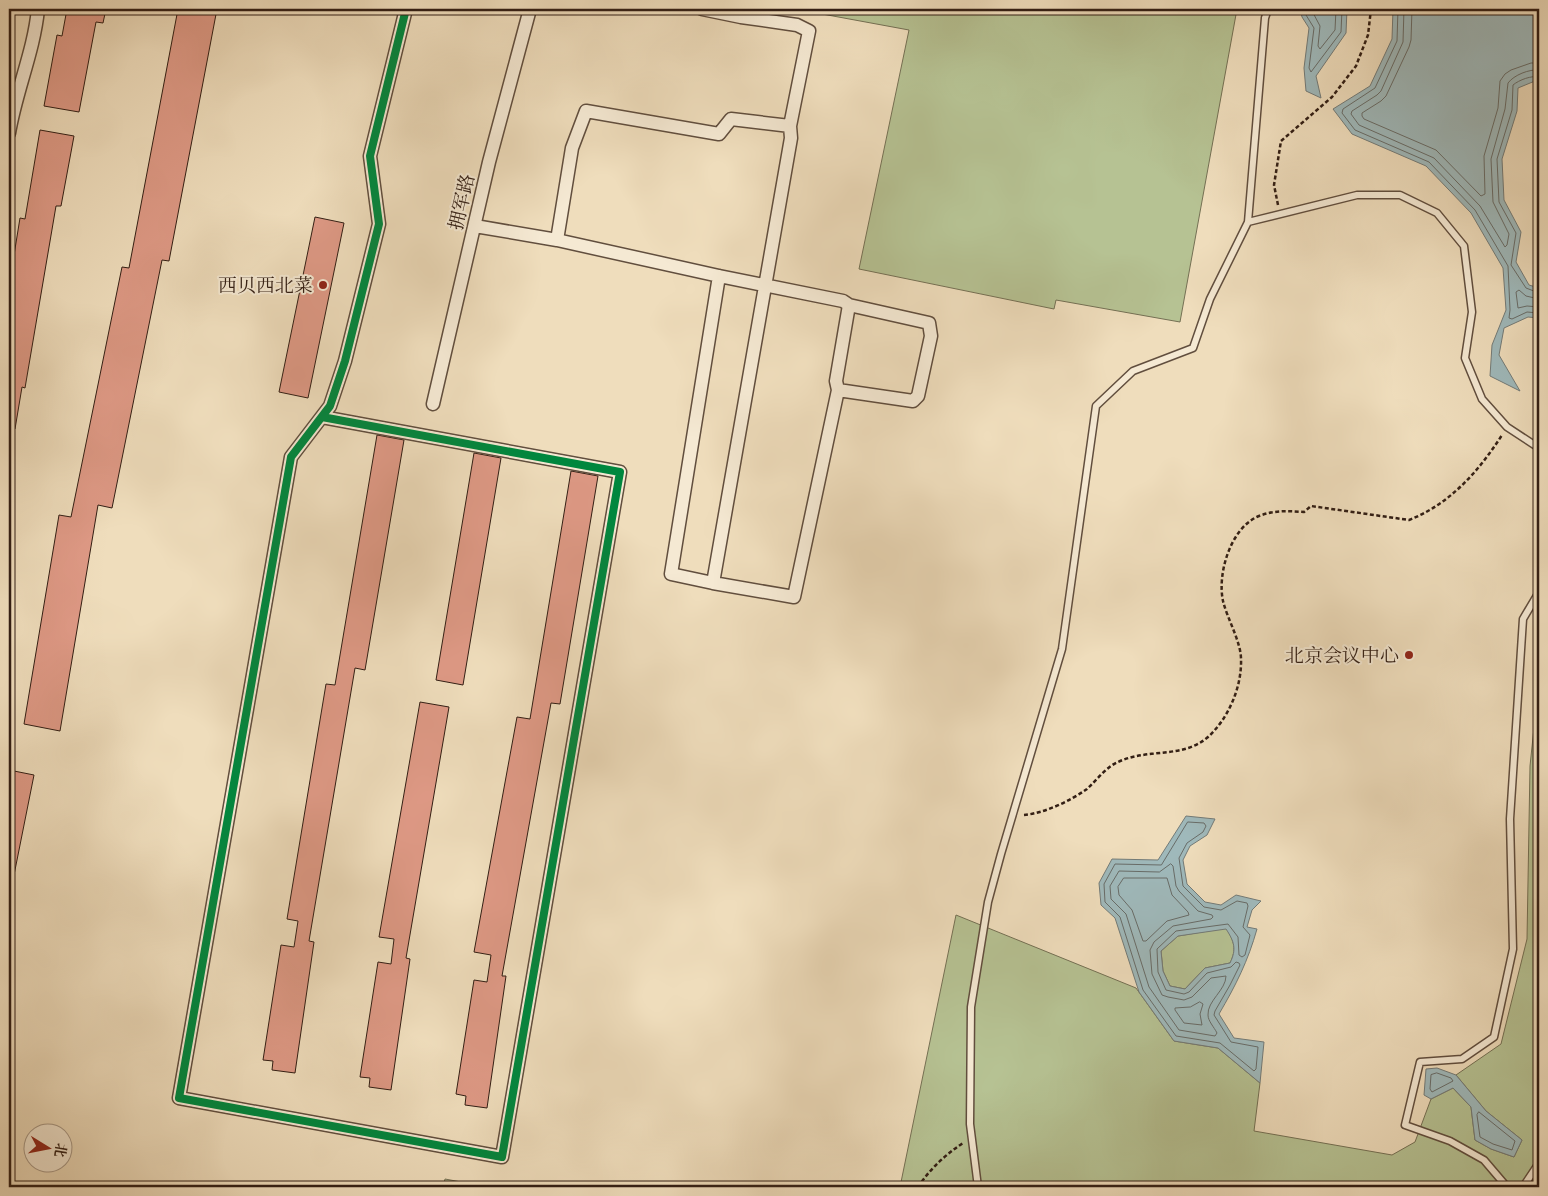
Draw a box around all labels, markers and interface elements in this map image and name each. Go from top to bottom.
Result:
street label: 拥军路 [444,172,479,232]
place label: 西贝西北菜 [218,274,313,297]
marker: 西贝西北菜 [317,279,329,291]
place label: 北京会议中心 [1285,644,1399,667]
marker: 北京会议中心 [1403,649,1415,661]
north arrow [22,1124,72,1174]
text: 北 [51,1142,70,1159]

